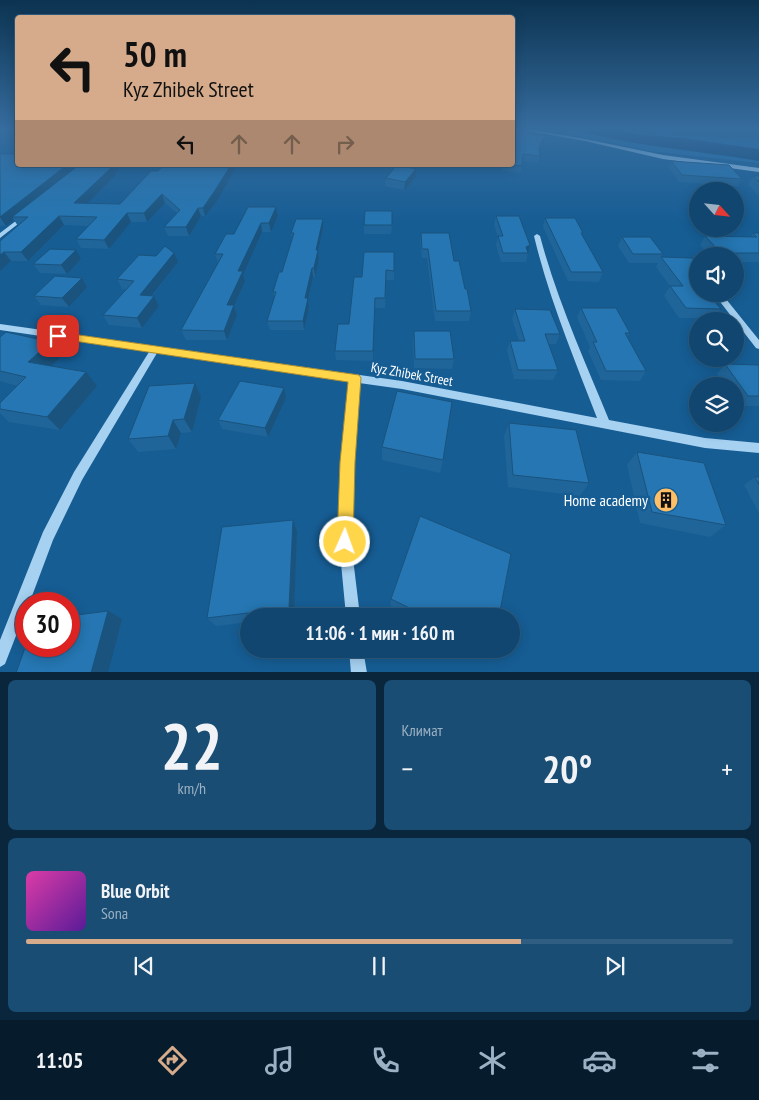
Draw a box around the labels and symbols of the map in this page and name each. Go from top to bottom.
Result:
north arrow [689,182,744,238]
pin [37,315,79,357]
street label: Kyz Zhibek Street [369,358,455,390]
building icon: Home academy [653,487,679,513]
place label: Home academy [564,490,648,510]
position arrow [318,515,370,567]
speed limit sign: 30 [15,592,80,657]

